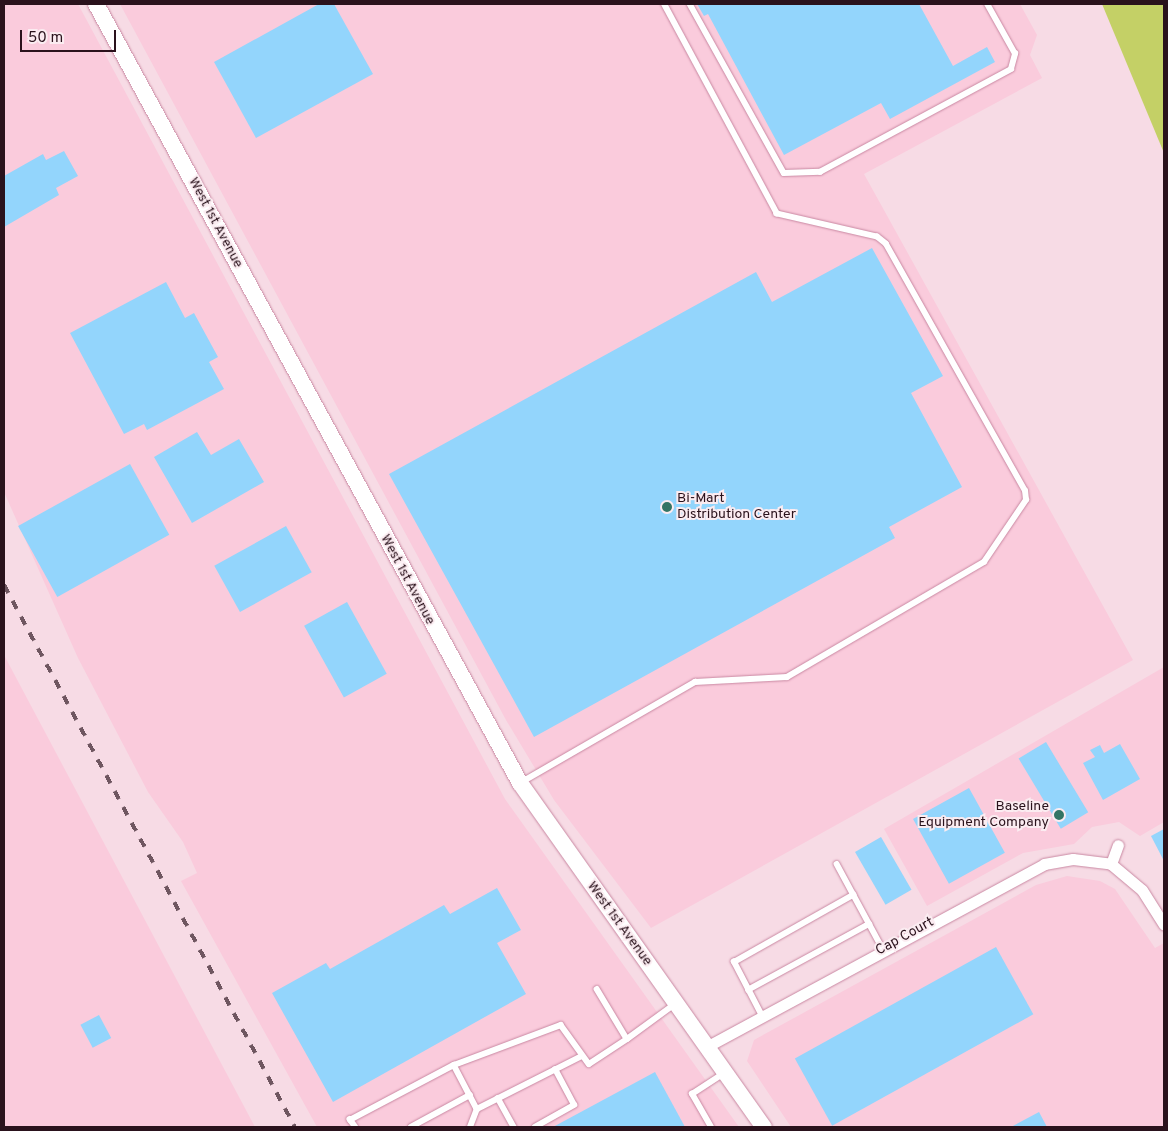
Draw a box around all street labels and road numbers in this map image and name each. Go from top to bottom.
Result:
street label: West 1st Avenue [184,175,246,271]
street label: West 1st Avenue [376,532,438,628]
street label: West 1st Avenue [583,878,655,970]
street label: Cap Court [873,914,937,960]

